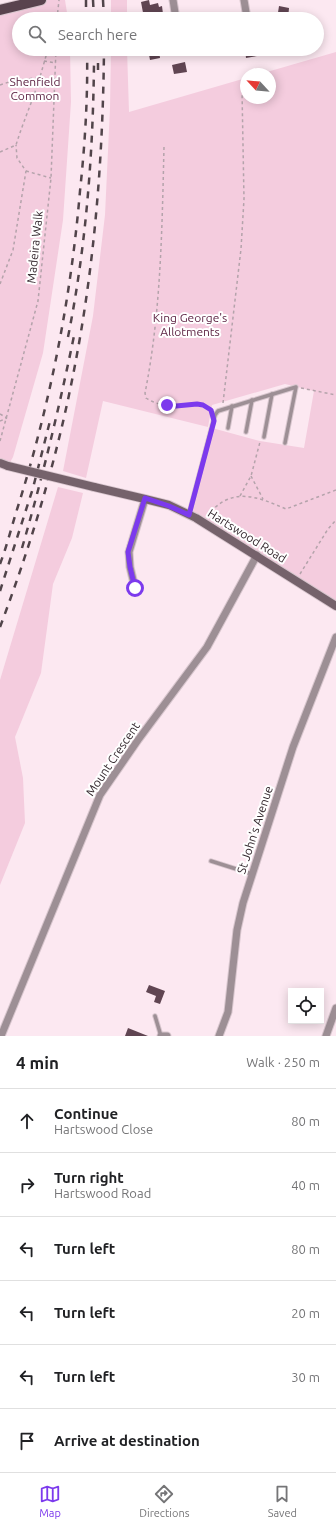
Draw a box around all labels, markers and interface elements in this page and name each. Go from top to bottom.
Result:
search box [12,12,324,56]
icon: search [26,23,48,45]
text: Search here [58,26,137,43]
north arrow [240,68,276,104]
park label: Shenfield Common [10,75,60,102]
street label: Madeira Walk [24,210,45,284]
park label: King George's Allotments [153,311,227,338]
route end [158,396,176,414]
street label: Hartswood Road [206,506,289,565]
route start [126,579,144,597]
street label: Mount Crescent [83,719,142,798]
street label: St John's Avenue [234,784,275,875]
map controls [288,988,324,1024]
button: locate [288,988,324,1024]
text: 4 min [16,1053,59,1072]
text: Walk · 250 m [246,1055,320,1069]
text: Continue [54,1105,118,1122]
icon: ahead [16,1110,38,1132]
text: 80 m [291,1114,320,1128]
text: Hartswood Close [54,1122,153,1136]
text: Turn right [54,1169,124,1186]
icon: right [16,1174,38,1196]
text: 40 m [291,1178,320,1192]
text: Hartswood Road [54,1186,151,1200]
icon: left [16,1238,38,1260]
text: Turn left [54,1240,115,1257]
text: 80 m [291,1242,320,1256]
icon: left [16,1302,38,1324]
text: Turn left [54,1304,115,1321]
text: 20 m [291,1306,320,1320]
icon: left [16,1366,38,1388]
text: Turn left [54,1368,115,1385]
text: 30 m [291,1370,320,1384]
icon: arrive [16,1430,38,1452]
text: Arrive at destination [54,1432,200,1449]
tab: Map [39,1483,61,1519]
tab: Directions [139,1483,189,1519]
tab: Saved [268,1483,297,1519]

